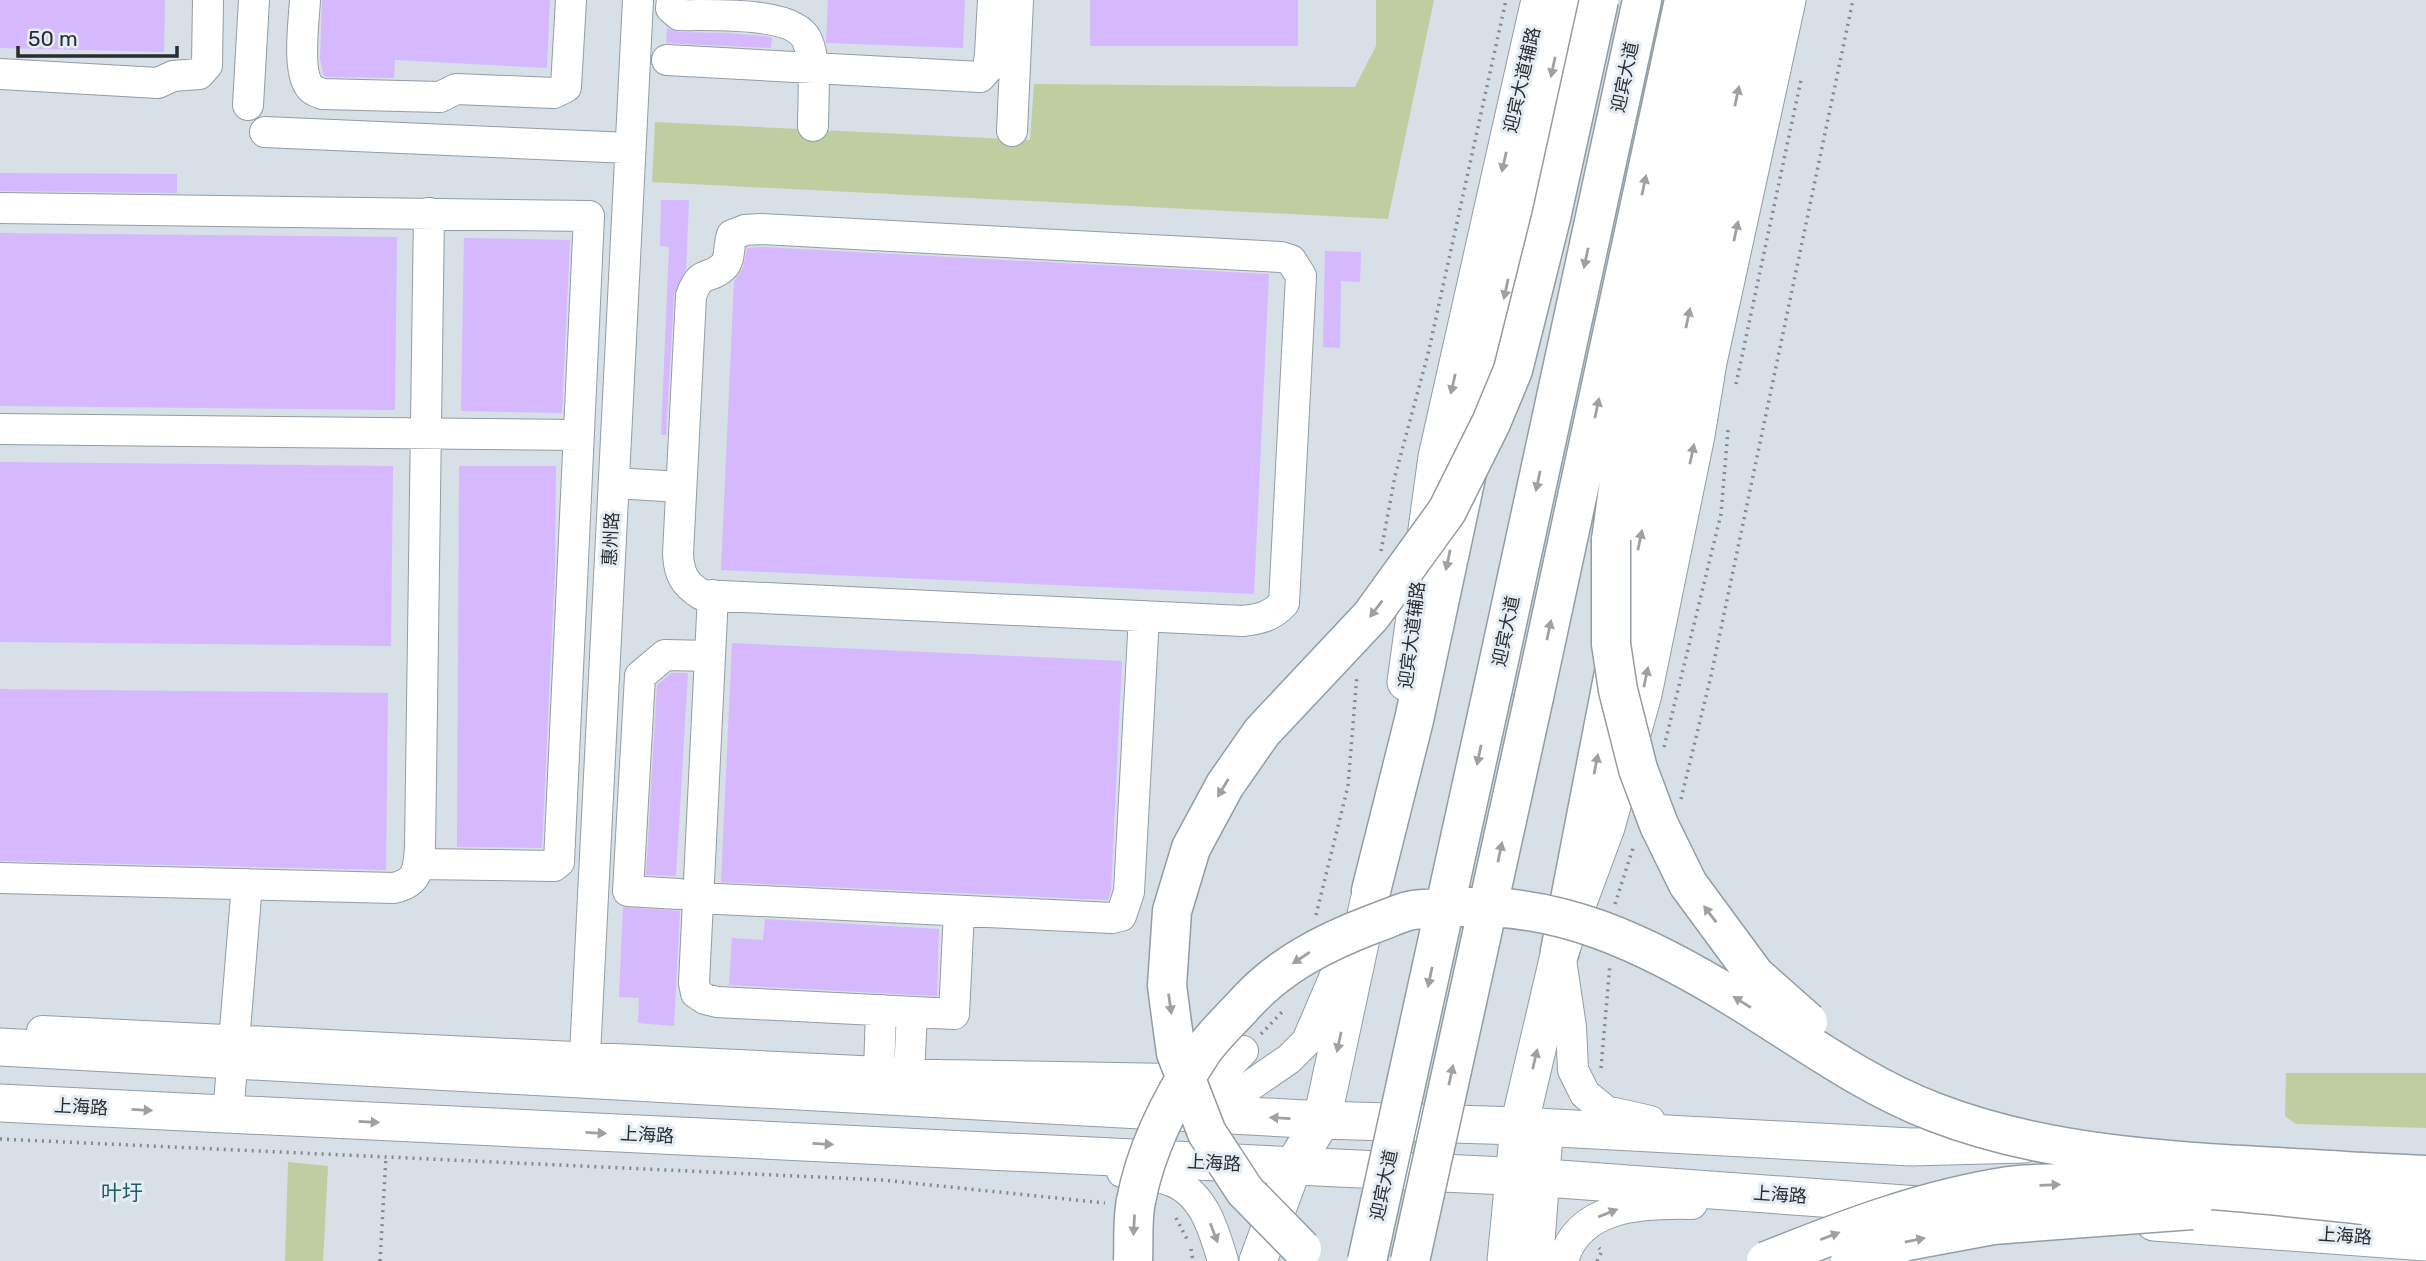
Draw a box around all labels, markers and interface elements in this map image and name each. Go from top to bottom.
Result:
scale bar [18,14,177,58]
street label: 迎宾大道辅路 [1499,25,1545,135]
text: 50 m [28,26,78,51]
street label: 迎宾大道 [1607,39,1643,115]
one-way arrow [1548,56,1559,78]
one-way arrow [1731,85,1742,107]
one-way arrow [1498,151,1509,173]
one-way arrow [1639,174,1650,196]
one-way arrow [1731,220,1742,242]
one-way arrow [1580,247,1591,269]
one-way arrow [1500,278,1511,300]
one-way arrow [1683,307,1694,329]
one-way arrow [1448,373,1459,395]
one-way arrow [1591,397,1602,419]
one-way arrow [1686,443,1697,465]
one-way arrow [1532,470,1543,492]
street label: 惠州路 [599,511,623,567]
one-way arrow [1634,529,1645,551]
one-way arrow [1443,549,1454,571]
street label: 迎宾大道辅路 [1395,580,1429,690]
street label: 迎宾大道 [1488,593,1524,669]
one-way arrow [1369,599,1383,618]
one-way arrow [1543,619,1554,641]
one-way arrow [1641,666,1652,688]
one-way arrow [1473,744,1484,766]
one-way arrow [1591,753,1602,775]
one-way arrow [1217,779,1230,798]
one-way arrow [1495,841,1506,863]
one-way arrow [1703,906,1718,924]
one-way arrow [1292,951,1310,965]
one-way arrow [1424,966,1435,988]
one-way arrow [1164,994,1175,1016]
one-way arrow [1732,996,1751,1009]
one-way arrow [1333,1031,1344,1053]
one-way arrow [1529,1048,1540,1070]
one-way arrow [1446,1064,1457,1086]
street label: 上海路 [53,1095,109,1119]
one-way arrow [131,1105,153,1116]
one-way arrow [1269,1112,1291,1123]
one-way arrow [358,1116,380,1127]
street label: 上海路 [619,1123,675,1147]
one-way arrow [585,1127,607,1138]
one-way arrow [812,1138,834,1149]
street label: 迎宾大道 [1366,1147,1402,1223]
street label: 上海路 [1186,1151,1242,1175]
one-way arrow [2039,1179,2061,1190]
district label: 叶圩 [101,1180,143,1205]
street label: 上海路 [1752,1182,1808,1208]
one-way arrow [1598,1208,1619,1219]
one-way arrow [1129,1214,1140,1236]
one-way arrow [1209,1223,1220,1244]
street label: 上海路 [2317,1223,2373,1249]
one-way arrow [1819,1231,1840,1242]
one-way arrow [1904,1234,1926,1245]

